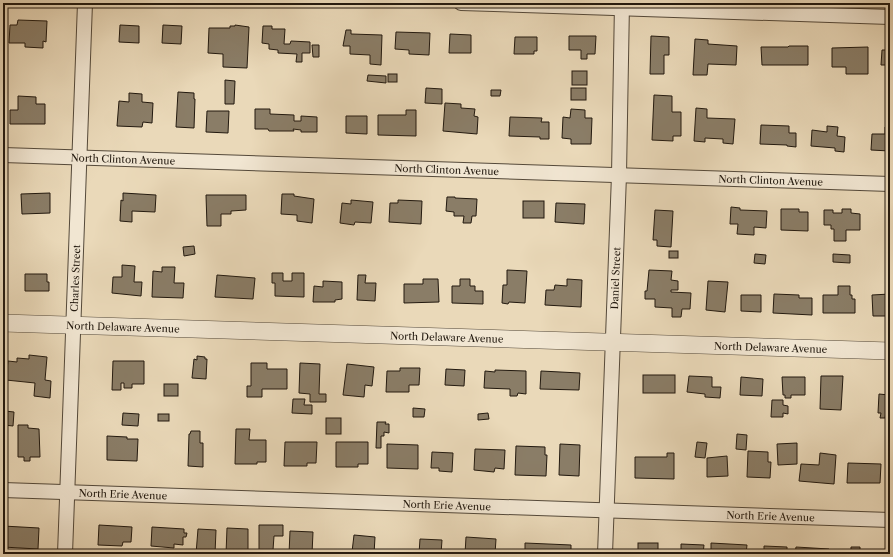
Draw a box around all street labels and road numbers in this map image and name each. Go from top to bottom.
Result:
street label: North Clinton Avenue [70,151,176,168]
street label: North Clinton Avenue [394,162,500,178]
street label: North Clinton Avenue [718,172,823,189]
street label: Charles Street [68,244,83,312]
street label: Daniel Street [608,246,623,310]
street label: North Delaware Avenue [66,319,180,336]
street label: North Delaware Avenue [390,329,504,346]
street label: North Delaware Avenue [714,339,828,356]
street label: North Erie Avenue [78,487,168,503]
street label: North Erie Avenue [402,498,492,514]
street label: North Erie Avenue [726,508,815,524]

